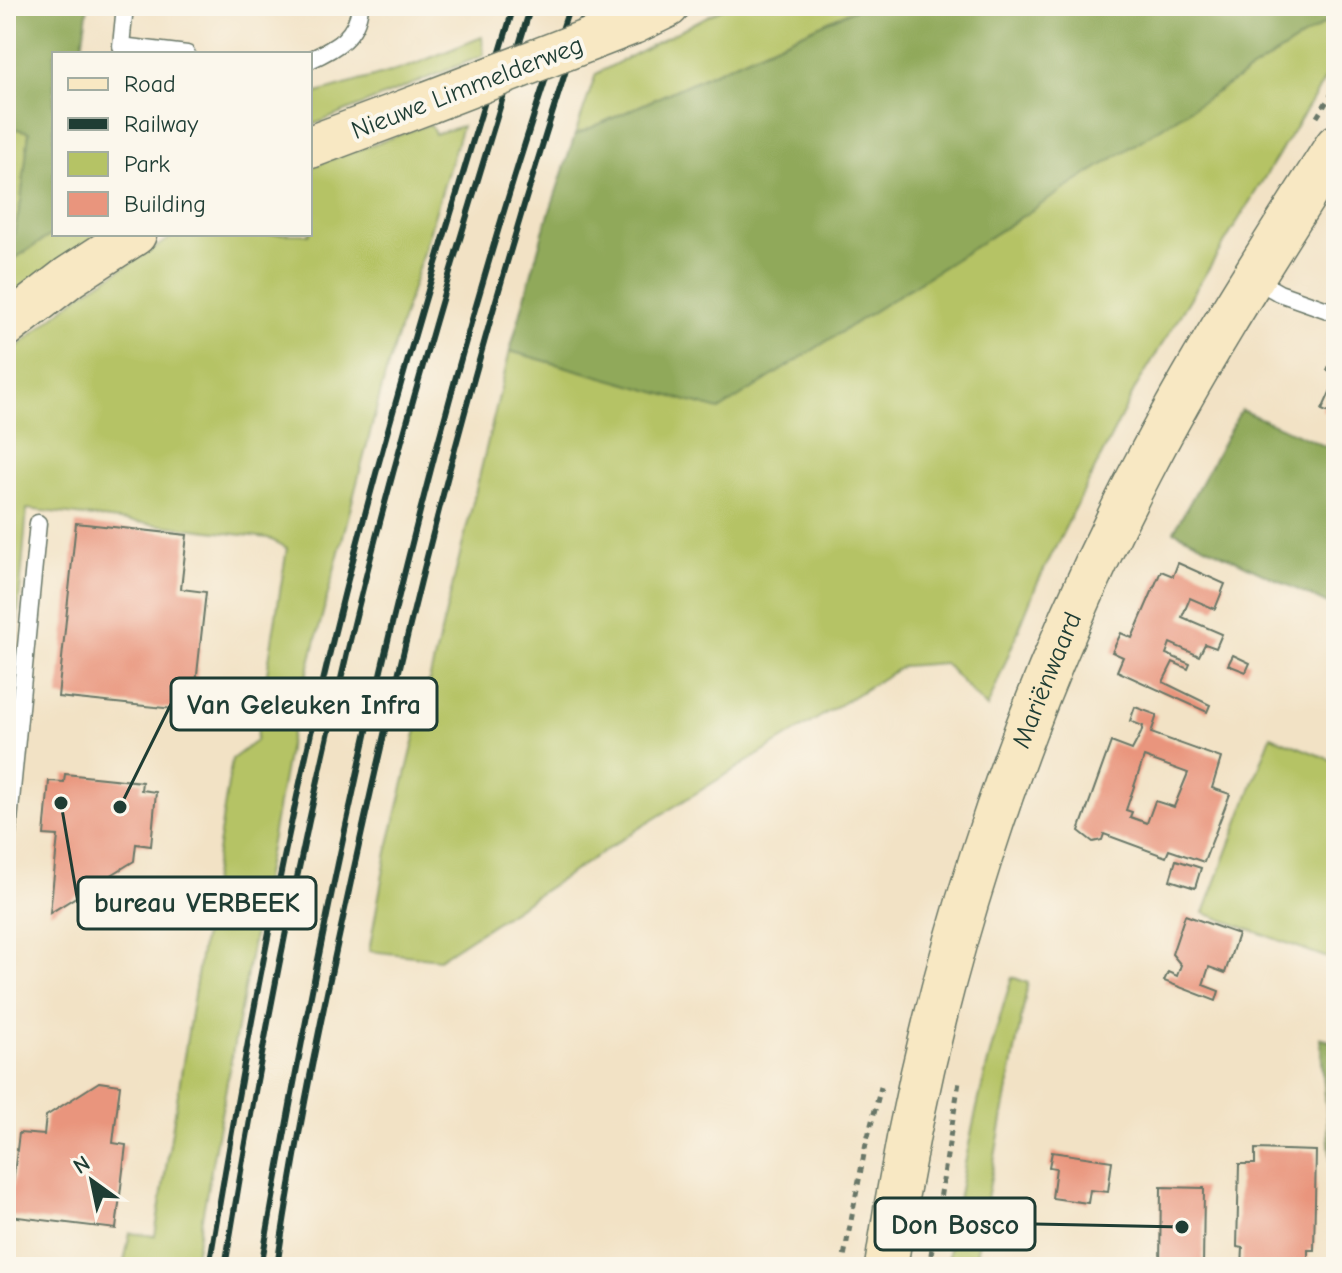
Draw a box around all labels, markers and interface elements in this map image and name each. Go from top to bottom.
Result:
street label: Nieuwe Limmelderweg [347,30,587,146]
legend [52,52,312,236]
text: Road [124,70,176,98]
text: Railway [124,110,198,138]
text: Park [124,150,170,178]
text: Building [124,190,206,218]
street label: Mariënwaard [1006,608,1088,753]
callout: Van Geleuken Infra [171,678,437,730]
text: Van Geleuken Infra [187,689,421,721]
callout: bureau VERBEEK [78,877,316,929]
text: bureau VERBEEK [94,887,300,919]
north arrow [52,1141,132,1221]
text: N [69,1150,95,1180]
callout: Don Bosco [875,1198,1035,1250]
text: Don Bosco [891,1209,1019,1241]

